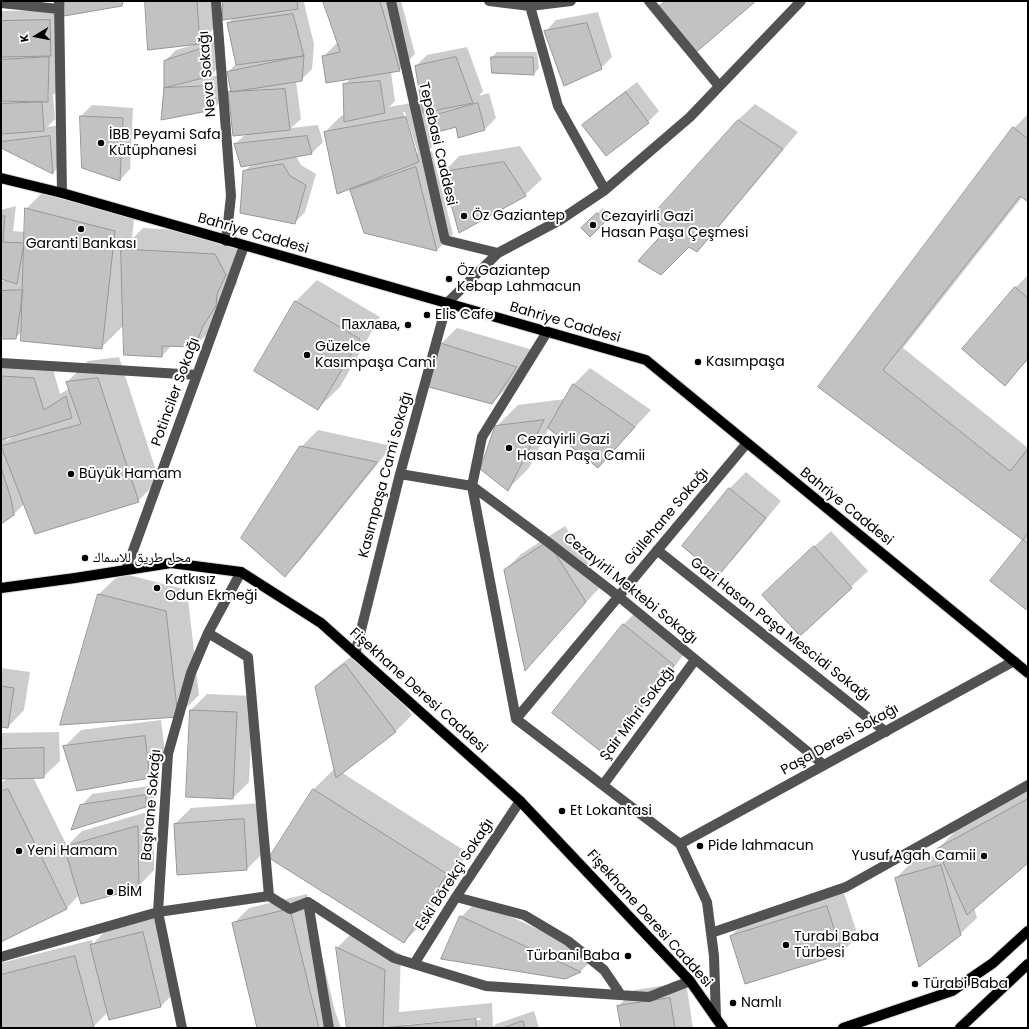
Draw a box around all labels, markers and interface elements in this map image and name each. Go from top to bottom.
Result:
north arrow [16,16,56,56]
street label: Neva Sokağı [196,30,220,118]
text: K [16,33,33,43]
street label: Tepebasi Caddesi [415,81,459,207]
place label: İBB Peyami Safa Kütüphanesi [109,127,221,160]
marker: İBB Peyami Safa Kütüphanesi [96,138,106,148]
place label: Öz Gaziantep [472,208,565,224]
place label: Cezayirli Gazi Hasan Paşa Çeşmesi [601,209,748,242]
street label: Bahriye Caddesi [196,210,310,258]
marker: Öz Gaziantep [459,211,469,221]
marker: Cezayirli Gazi Hasan Paşa Çeşmesi [588,220,598,230]
marker: Garanti Bankası [76,224,86,234]
place label: Garanti Bankası [26,236,136,252]
place label: Öz Gaziantep Kebap Lahmacun [457,263,581,296]
marker: Öz Gaziantep Kebap Lahmacun [444,274,454,284]
street label: Bahriye Caddesi [508,299,622,347]
place label: Elis Cafe [435,307,494,323]
marker: Elis Cafe [422,310,432,320]
place label: Пахлава, [341,317,400,333]
marker: Пахлава, [403,320,413,330]
street label: Potinciler Sokağı [149,335,203,449]
place label: Güzelce Kasımpaşa Cami [315,339,436,372]
marker: Güzelce Kasımpaşa Cami [302,350,312,360]
place label: Kasımpaşa [706,354,785,370]
marker: Kasımpaşa [693,357,703,367]
street label: Kasımpaşa Cami Sokağı [356,390,416,560]
place label: Cezayirli Gazi Hasan Paşa Camii [517,432,645,464]
marker: Cezayirli Gazi Hasan Paşa Camii [504,443,514,453]
street label: Bahriye Caddesi [796,464,896,550]
street label: Güllehane Sokağı [621,465,713,569]
place label: Büyük Hamam [79,466,182,482]
marker: Büyük Hamam [66,469,76,479]
street label: Cezayirli Mektebi Sokağı [560,530,700,648]
place label: محل طريق للاسماك [93,550,191,566]
marker: محل طريق للاسماك [80,553,90,563]
street label: Gazi Hasan Paşa Mescidi Sokağı [687,554,873,706]
place label: Katkısız Odun Ekmeği [165,572,258,604]
marker: Katkısız Odun Ekmeği [152,583,162,593]
street label: Fişekhane Deresi Caddesi [346,625,490,757]
street label: Şair Mihri Sokağı [597,664,679,764]
street label: Paşa Deresi Sokağı [778,701,902,779]
street label: Başhane Sokağı [139,749,165,861]
place label: Et Lokantasi [570,803,652,819]
marker: Et Lokantasi [557,806,567,816]
street label: Eski Börekçi Sokağı [413,816,497,934]
place label: Pide lahmacun [708,838,814,854]
marker: Pide lahmacun [695,841,705,851]
place label: Yeni Hamam [27,843,117,859]
marker: Yeni Hamam [14,846,24,856]
street label: Fişekhane Deresi Caddesi [583,847,715,991]
place label: Yusuf Agah Camii [852,848,976,864]
marker: Yusuf Agah Camii [979,851,989,861]
place label: BİM [118,884,142,900]
marker: BİM [105,887,115,897]
place label: Turabi Baba Türbesi [794,929,879,962]
marker: Turabi Baba Türbesi [781,940,791,950]
place label: Türbani Baba [526,948,620,964]
marker: Türbani Baba [623,951,633,961]
place label: Türabi Baba [923,976,1008,992]
marker: Türabi Baba [910,979,920,989]
place label: Namlı [741,995,782,1011]
marker: Namlı [728,998,738,1008]

